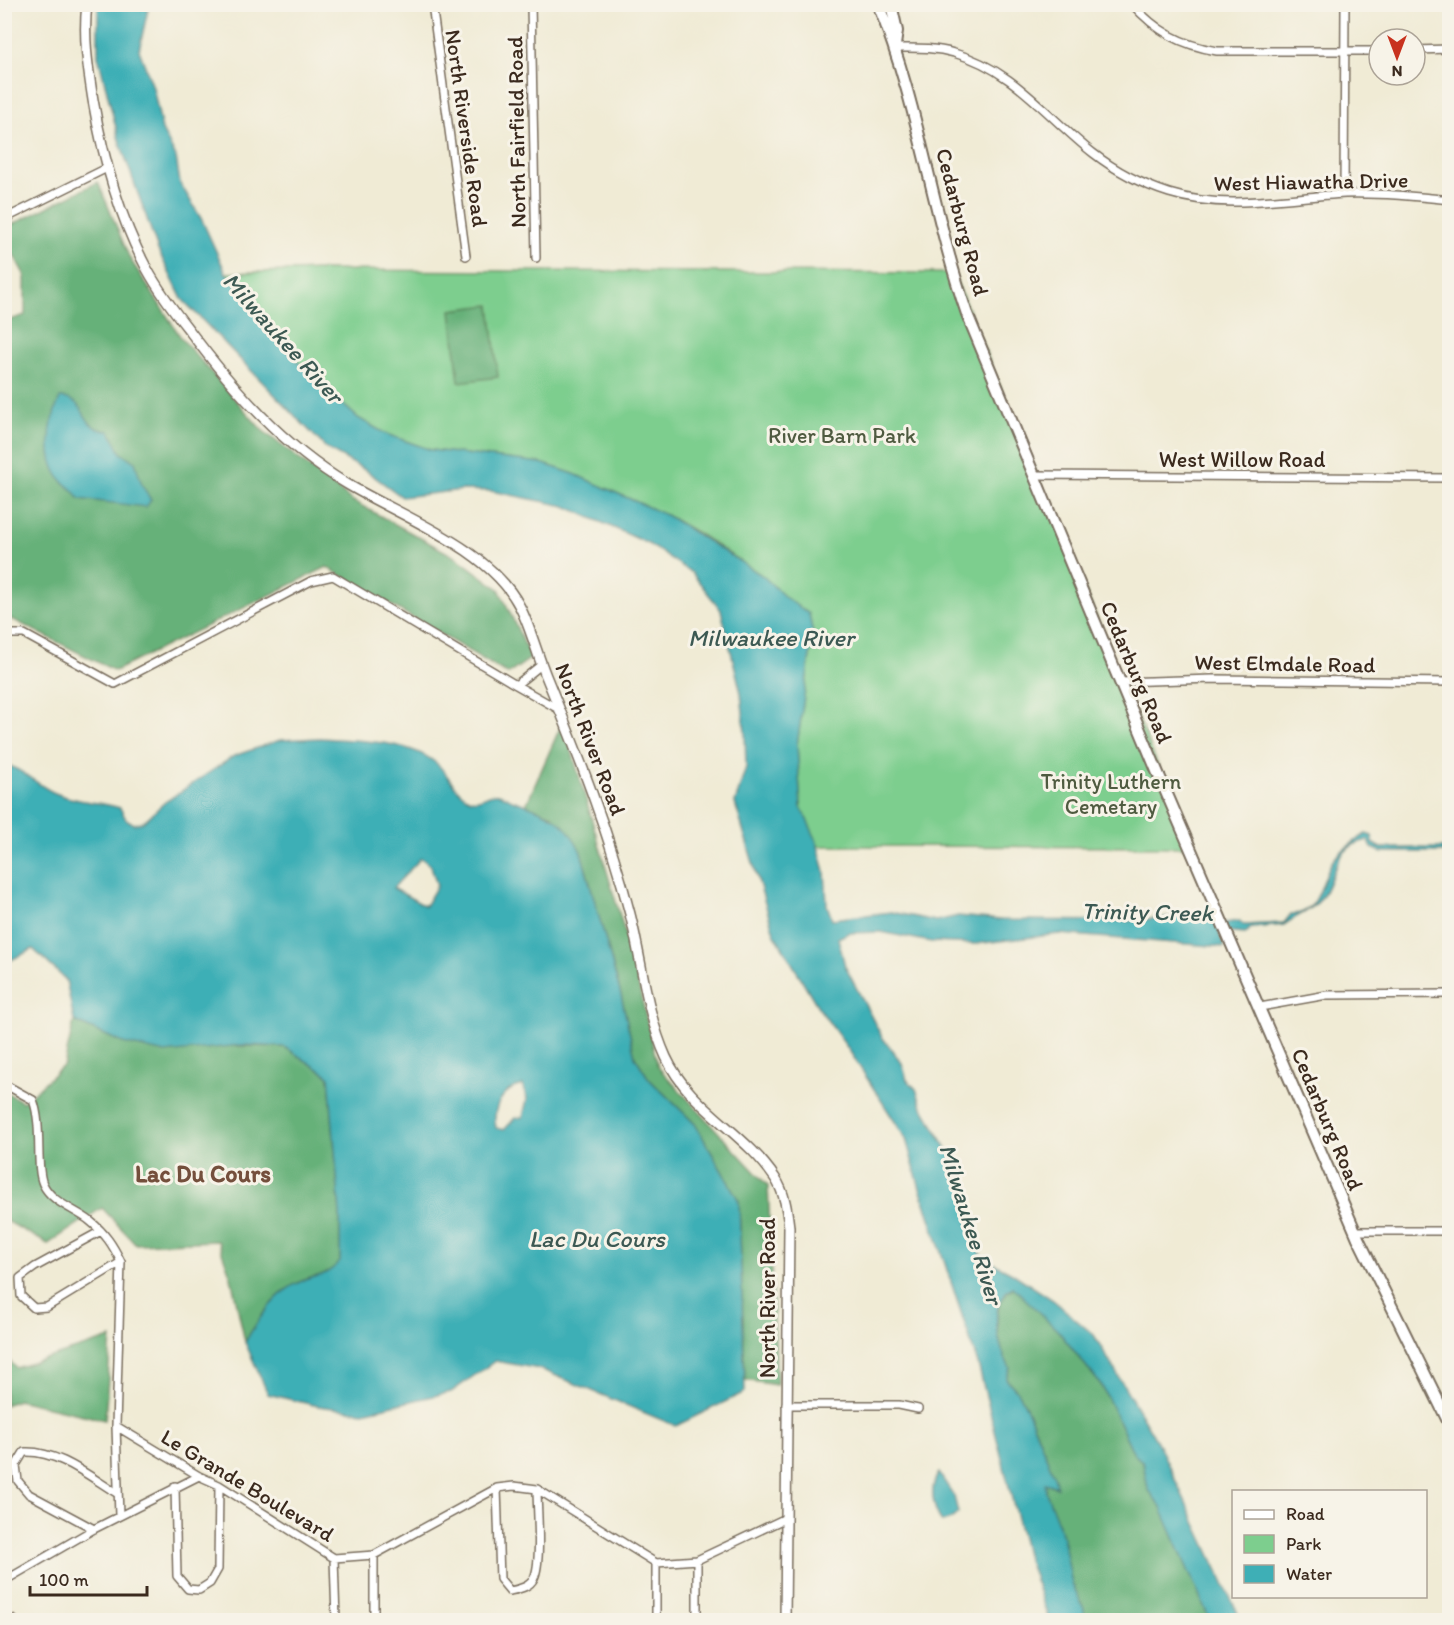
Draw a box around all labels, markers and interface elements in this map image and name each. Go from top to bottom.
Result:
north arrow [1367,27,1427,87]
street label: North Riverside Road [439,28,494,229]
street label: North Fairfield Road [501,36,532,228]
text: N [1392,62,1402,81]
street label: Cedarburg Road [930,145,995,299]
street label: West Hiawatha Drive [1213,166,1409,197]
water label: Milwaukee River [217,266,352,411]
park label: River Barn Park [768,422,917,449]
street label: West Willow Road [1159,446,1325,473]
street label: Cedarburg Road [1094,597,1179,747]
water label: Milwaukee River [688,623,857,652]
street label: West Elmdale Road [1194,648,1376,679]
street label: North River Road [549,659,632,819]
park label: Trinity Luthern Cemetary [1041,768,1181,820]
water label: Trinity Creek [1081,896,1215,927]
street label: Cedarburg Road [1285,1044,1370,1194]
water label: Milwaukee River [933,1140,1010,1310]
district label: Lac Du Cours [135,1159,271,1188]
street label: North River Road [754,1218,781,1378]
water label: Lac Du Cours [529,1224,666,1253]
street label: Le Grande Boulevard [156,1423,339,1548]
legend [1232,1490,1427,1598]
text: Road [1286,1503,1325,1525]
text: Park [1286,1533,1321,1555]
scale bar [30,1559,147,1597]
text: Water [1286,1563,1332,1585]
text: 100 m [39,1569,89,1591]

